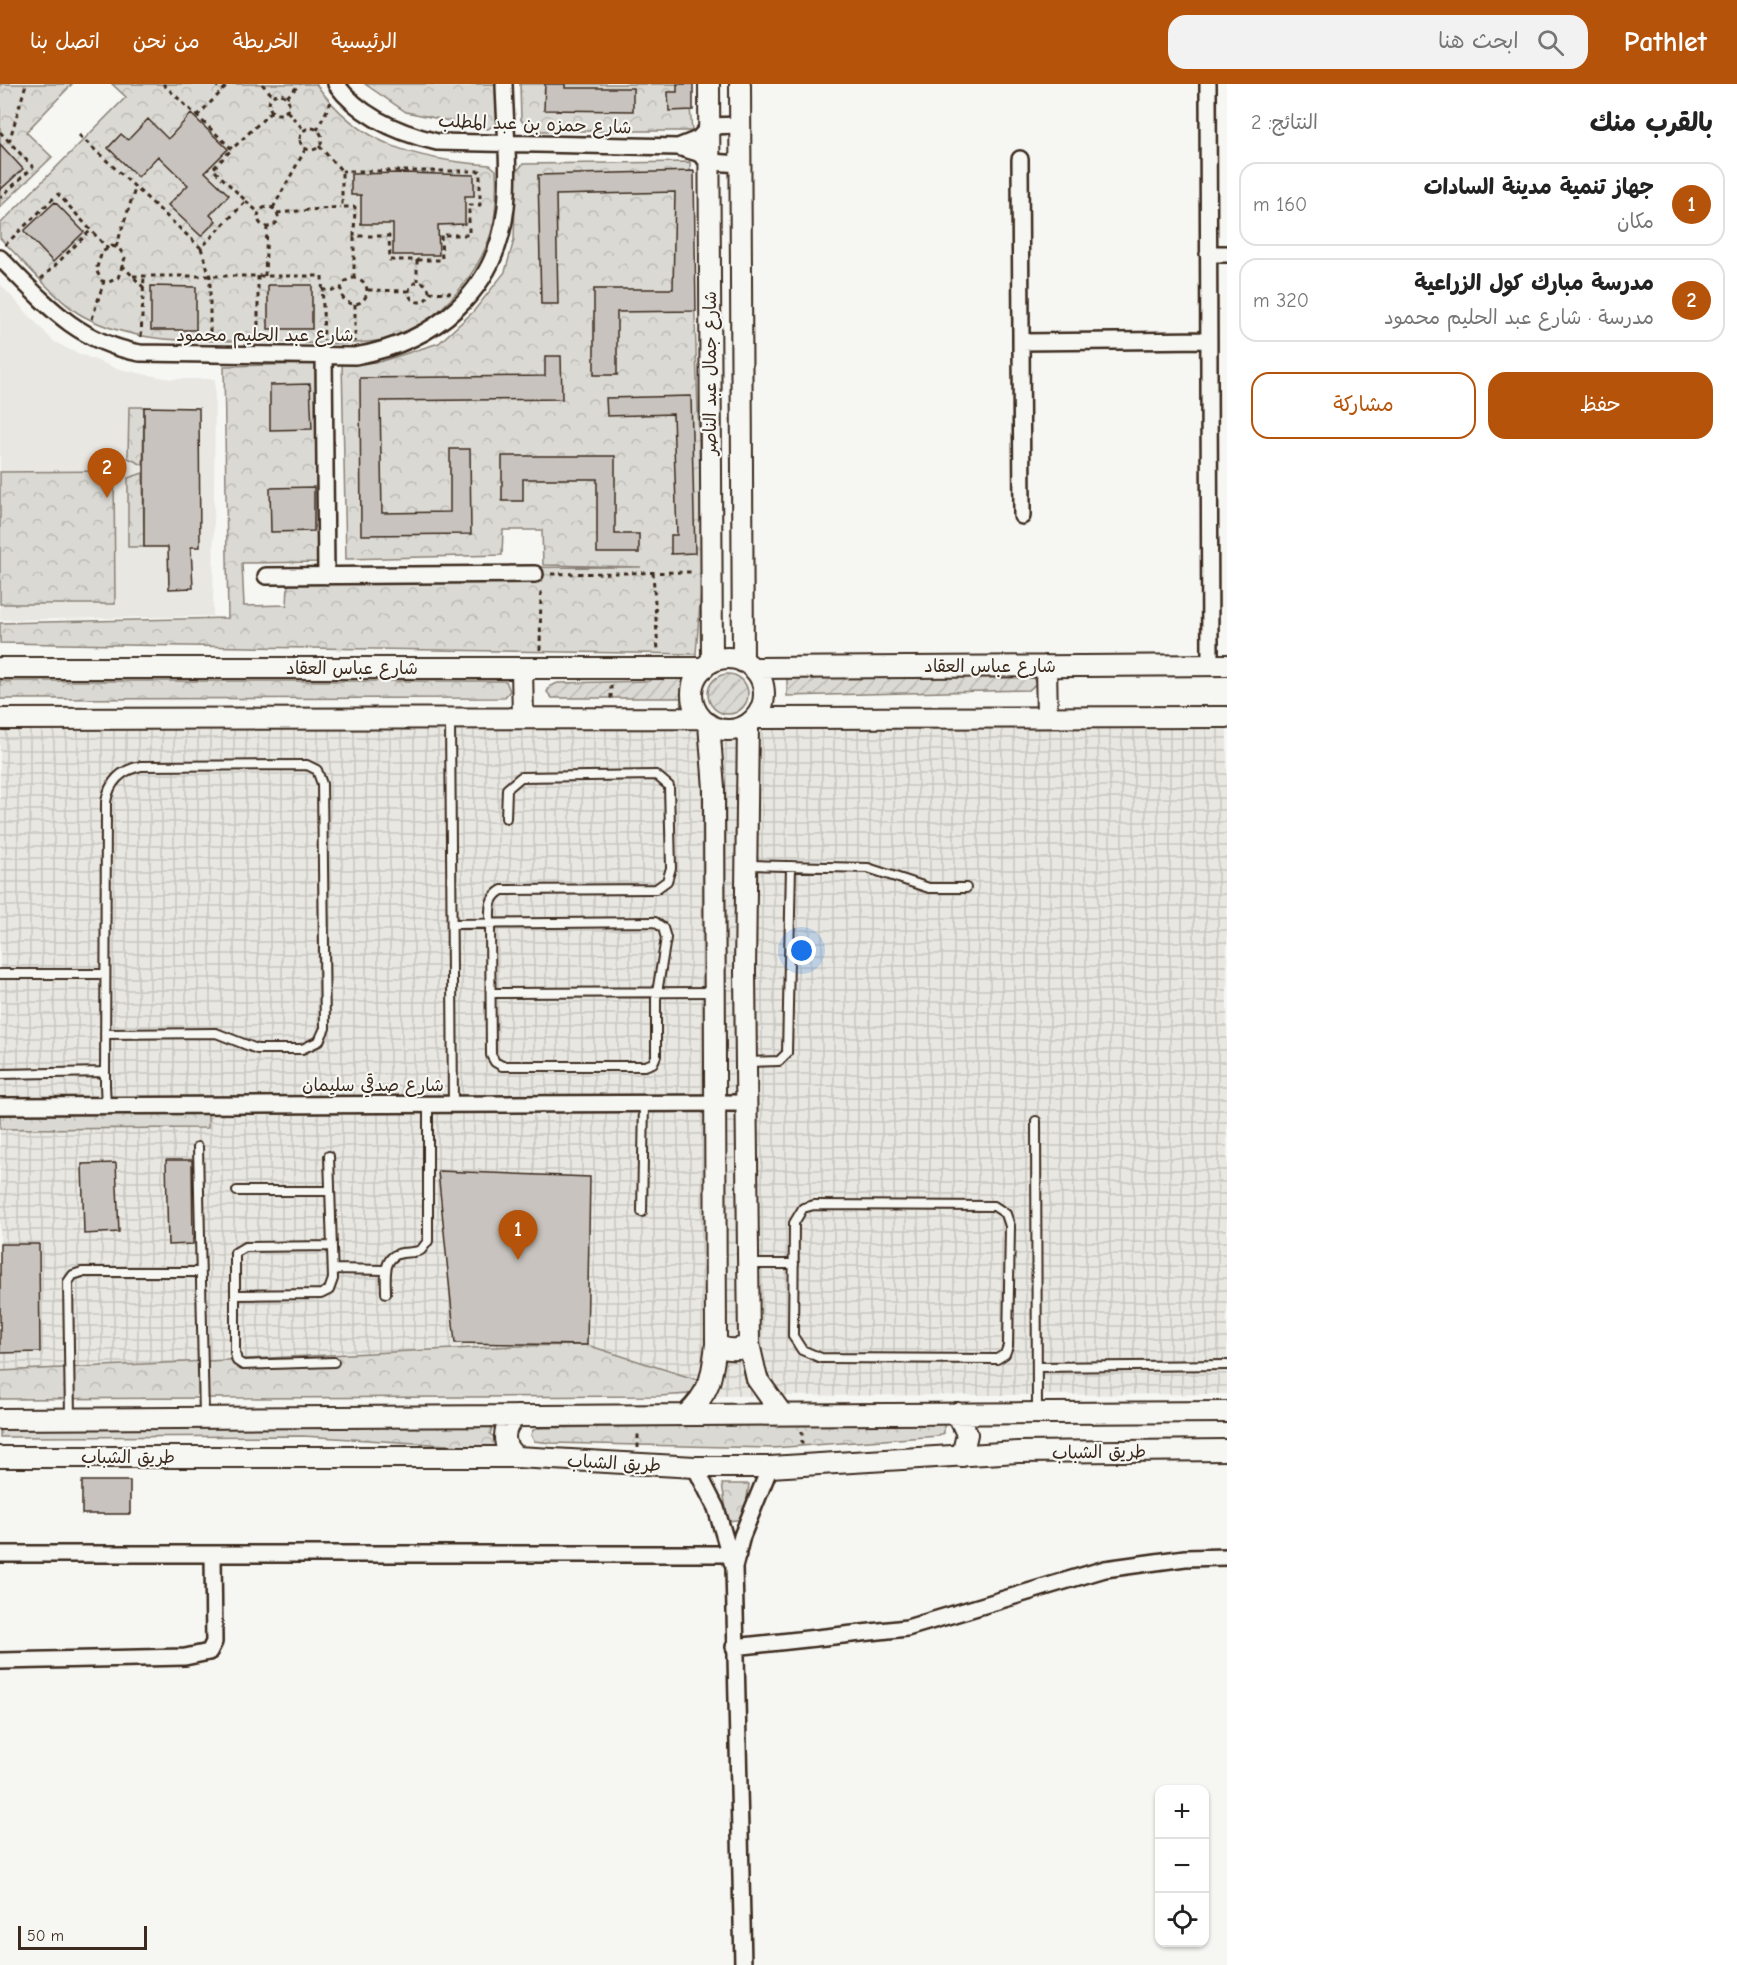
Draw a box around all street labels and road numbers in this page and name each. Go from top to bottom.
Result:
street label: شارع حمزه بن عبد المطلب [438,111,632,139]
street label: شارع جمال عبد الناصر [700,291,722,457]
street label: شارع عبد الحليم محمود [176,325,354,349]
street label: شارع عباس العقاد [924,656,1056,678]
street label: شارع عباس العقاد [286,658,418,680]
street label: شارع صدقي سليمان [302,1073,444,1098]
street label: طريق الشباب [1052,1441,1146,1464]
street label: طريق الشباب [81,1447,175,1468]
street label: طريق الشباب [566,1451,662,1476]

